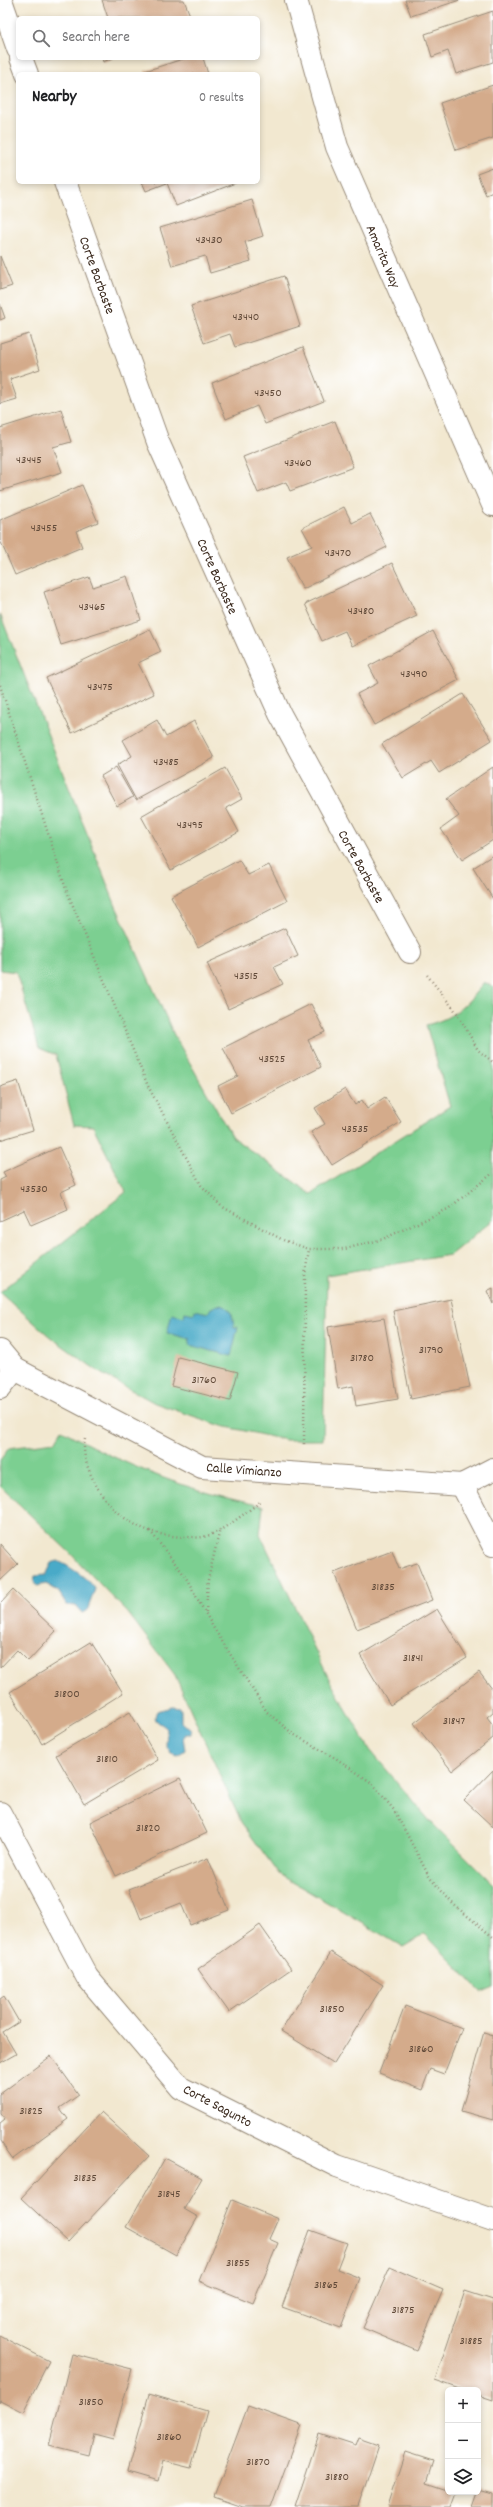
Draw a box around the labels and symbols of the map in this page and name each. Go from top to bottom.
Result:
street label: Amarita Way [360,222,405,292]
house number: 43430 [195,232,223,249]
street label: Corte Barbaste [73,234,119,317]
house number: 43440 [233,309,259,326]
house number: 43450 [254,385,282,402]
house number: 43445 [16,452,42,469]
house number: 43460 [284,455,312,472]
house number: 43455 [31,520,57,537]
street label: Corte Barbaste [191,536,242,618]
house number: 43470 [325,545,351,562]
house number: 43465 [79,599,105,616]
house number: 43480 [348,603,374,620]
house number: 43490 [400,666,428,683]
house number: 43475 [87,679,113,696]
house number: 43485 [153,754,179,771]
house number: 43495 [177,817,203,834]
street label: Corte Barbaste [332,827,389,907]
house number: 43515 [234,968,258,985]
house number: 43525 [259,1051,285,1068]
house number: 43535 [342,1121,368,1138]
house number: 43530 [20,1181,48,1198]
house number: 31790 [419,1342,443,1359]
house number: 31780 [350,1350,374,1367]
house number: 31760 [192,1372,216,1389]
street label: Calle Vimianzo [205,1458,282,1484]
house number: 31835 [371,1579,395,1596]
house number: 31841 [403,1650,423,1667]
house number: 31800 [54,1686,80,1703]
house number: 31847 [443,1713,466,1730]
house number: 31810 [96,1751,118,1768]
house number: 31820 [136,1820,160,1837]
house number: 31850 [320,2001,344,2018]
house number: 31860 [408,2041,434,2058]
street label: Corte Sagunto [179,2080,255,2133]
house number: 31825 [19,2103,43,2120]
house number: 31835 [73,2170,97,2187]
house number: 31845 [157,2186,181,2203]
house number: 31855 [226,2255,250,2272]
house number: 31865 [314,2277,338,2294]
house number: 31875 [392,2302,414,2319]
house number: 31885 [459,2333,483,2350]
house number: 31850 [79,2394,103,2411]
house number: 31860 [156,2429,182,2446]
house number: 31870 [246,2454,270,2471]
house number: 31880 [325,2469,349,2486]

